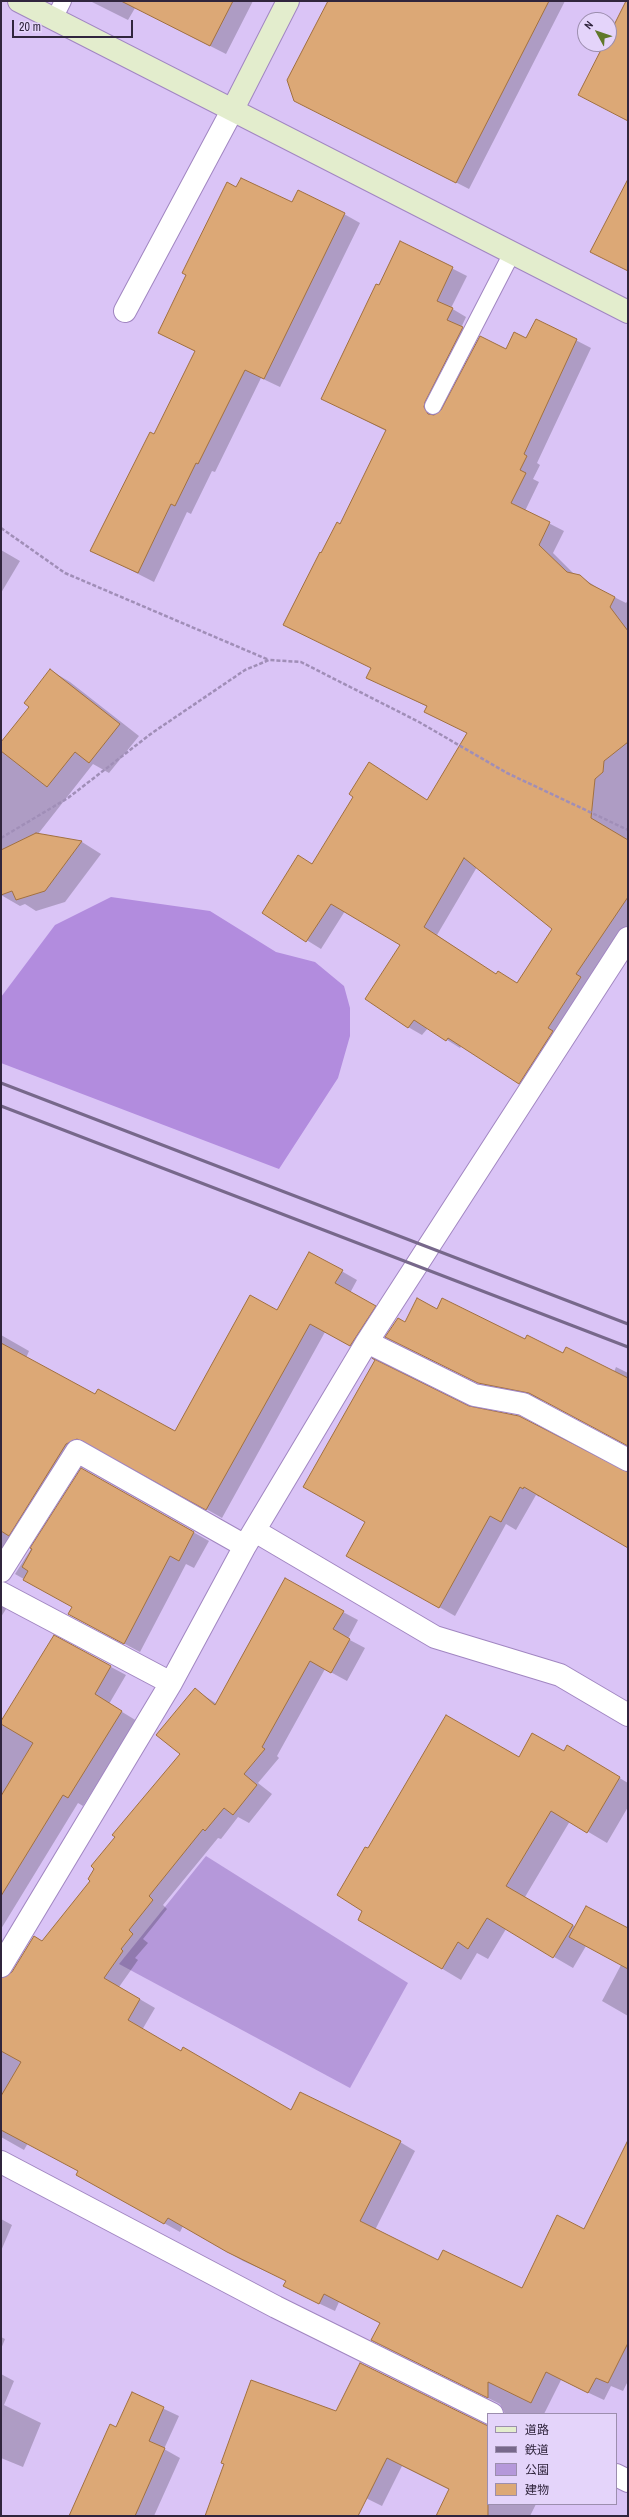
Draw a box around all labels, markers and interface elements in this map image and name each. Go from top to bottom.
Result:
scale bar [14,12,135,38]
north arrow [577,12,617,52]
text: N [581,18,596,32]
text: 20 m [19,19,41,35]
legend [487,2413,617,2505]
text: 道路 [525,2422,549,2438]
text: 鉄道 [525,2442,549,2458]
text: 公園 [525,2462,549,2478]
text: 建物 [525,2482,549,2498]

